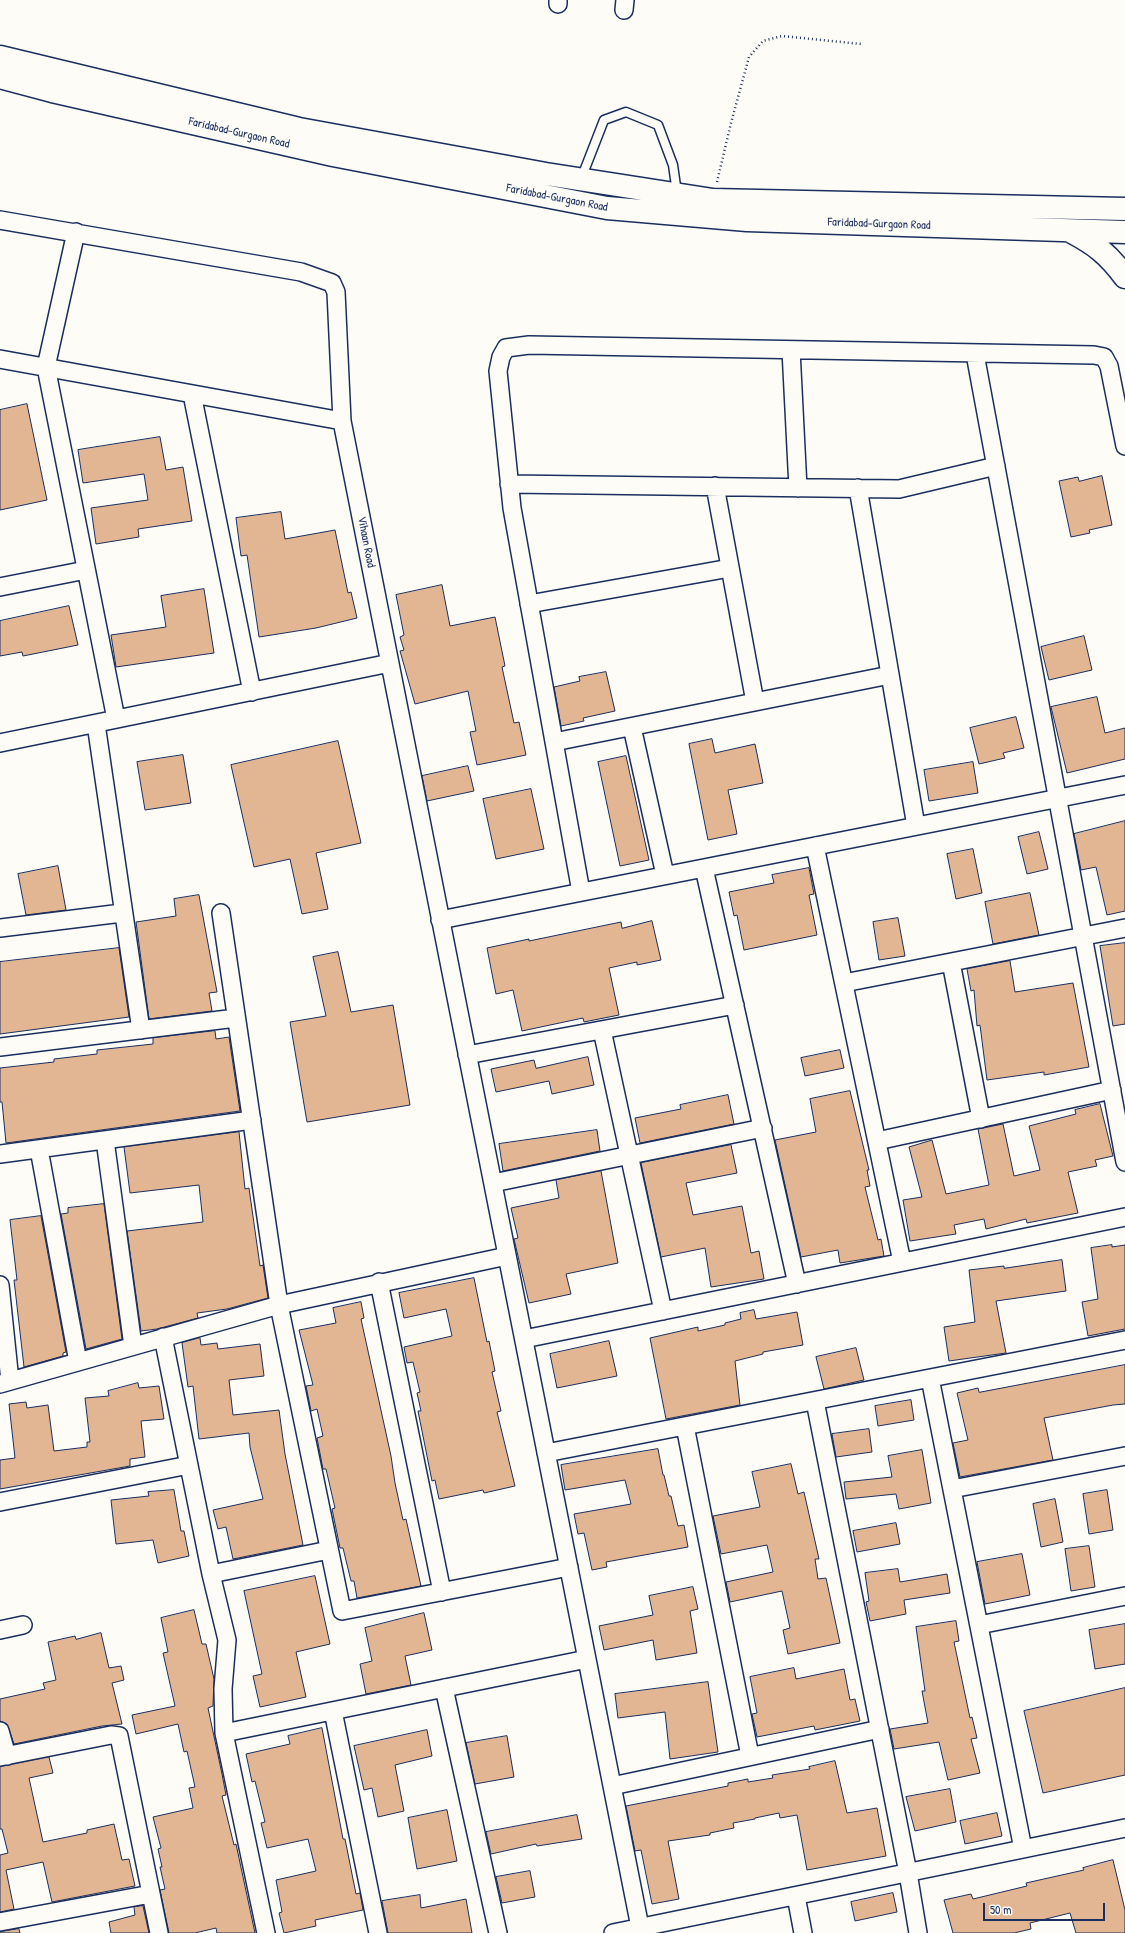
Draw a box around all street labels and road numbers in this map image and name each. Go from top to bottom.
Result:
street label: Faridabad-Gurgaon Road [187,114,291,152]
street label: Faridabad-Gurgaon Road [505,181,609,215]
street label: Faridabad-Gurgaon Road [827,215,931,233]
street label: Vihaan Road [354,515,378,569]

